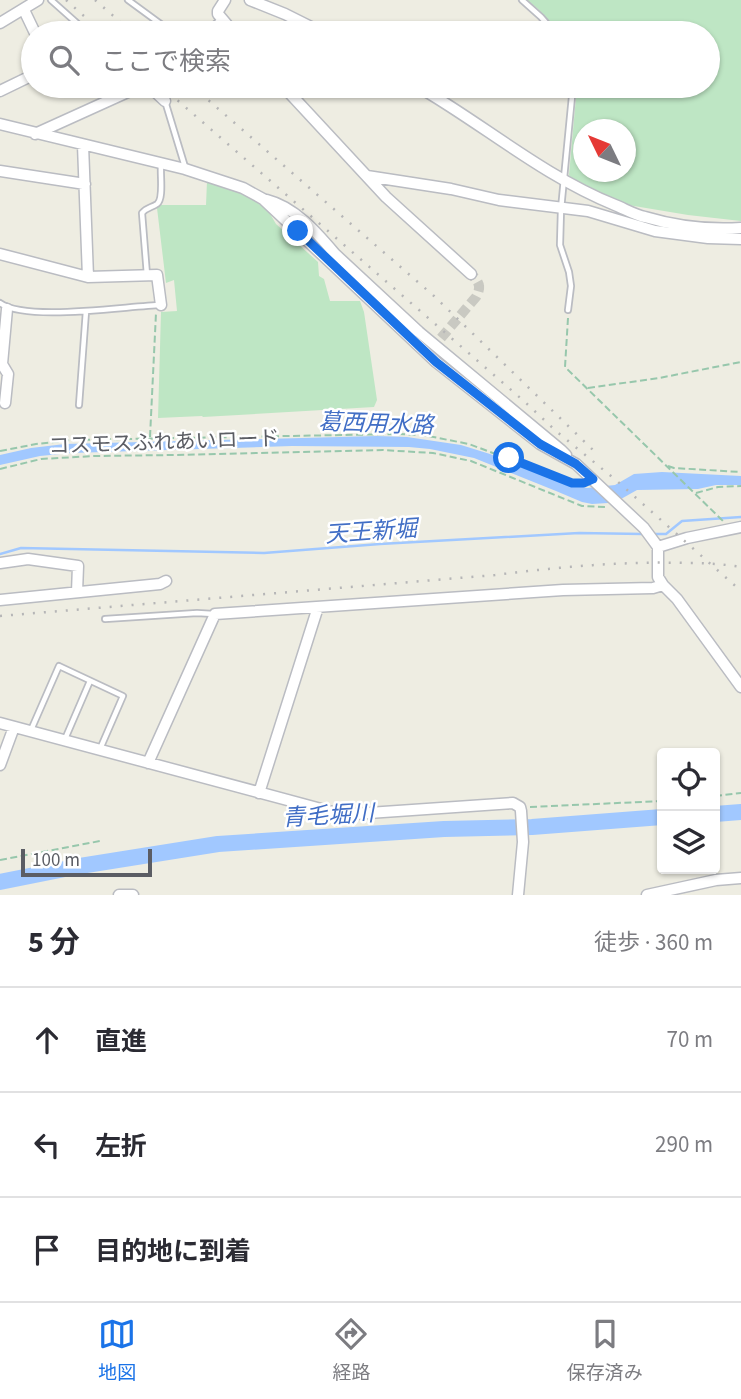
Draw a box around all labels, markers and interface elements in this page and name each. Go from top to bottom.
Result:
search box [21,21,720,98]
icon: search [45,41,83,79]
text: ここで検索 [101,43,231,80]
north arrow [573,119,636,182]
route end [282,215,313,246]
water label: 葛西用水路 [318,405,436,442]
street label: コスモスふれあいロード [48,423,280,461]
route start [493,442,524,473]
water label: 天王新堀 [324,512,421,551]
map controls [657,748,720,874]
button: locate [657,748,720,811]
water label: 青毛堀川 [281,796,378,834]
button: layers [657,811,720,874]
scale bar [21,846,152,878]
text: 100 m [32,847,80,874]
text: 5 分 [28,921,80,964]
text: 徒歩 · 360 m [594,926,713,959]
icon: ahead [28,1021,66,1059]
text: 直進 [95,1023,147,1060]
text: 70 m [666,1023,713,1056]
icon: left [28,1126,66,1164]
text: 左折 [95,1128,147,1165]
text: 290 m [655,1128,713,1161]
icon: arrive [28,1231,66,1269]
text: 目的地に到着 [95,1233,251,1270]
tab: 地図 [98,1315,136,1387]
tab: 経路 [332,1315,371,1387]
tab: 保存済み [567,1315,643,1387]

